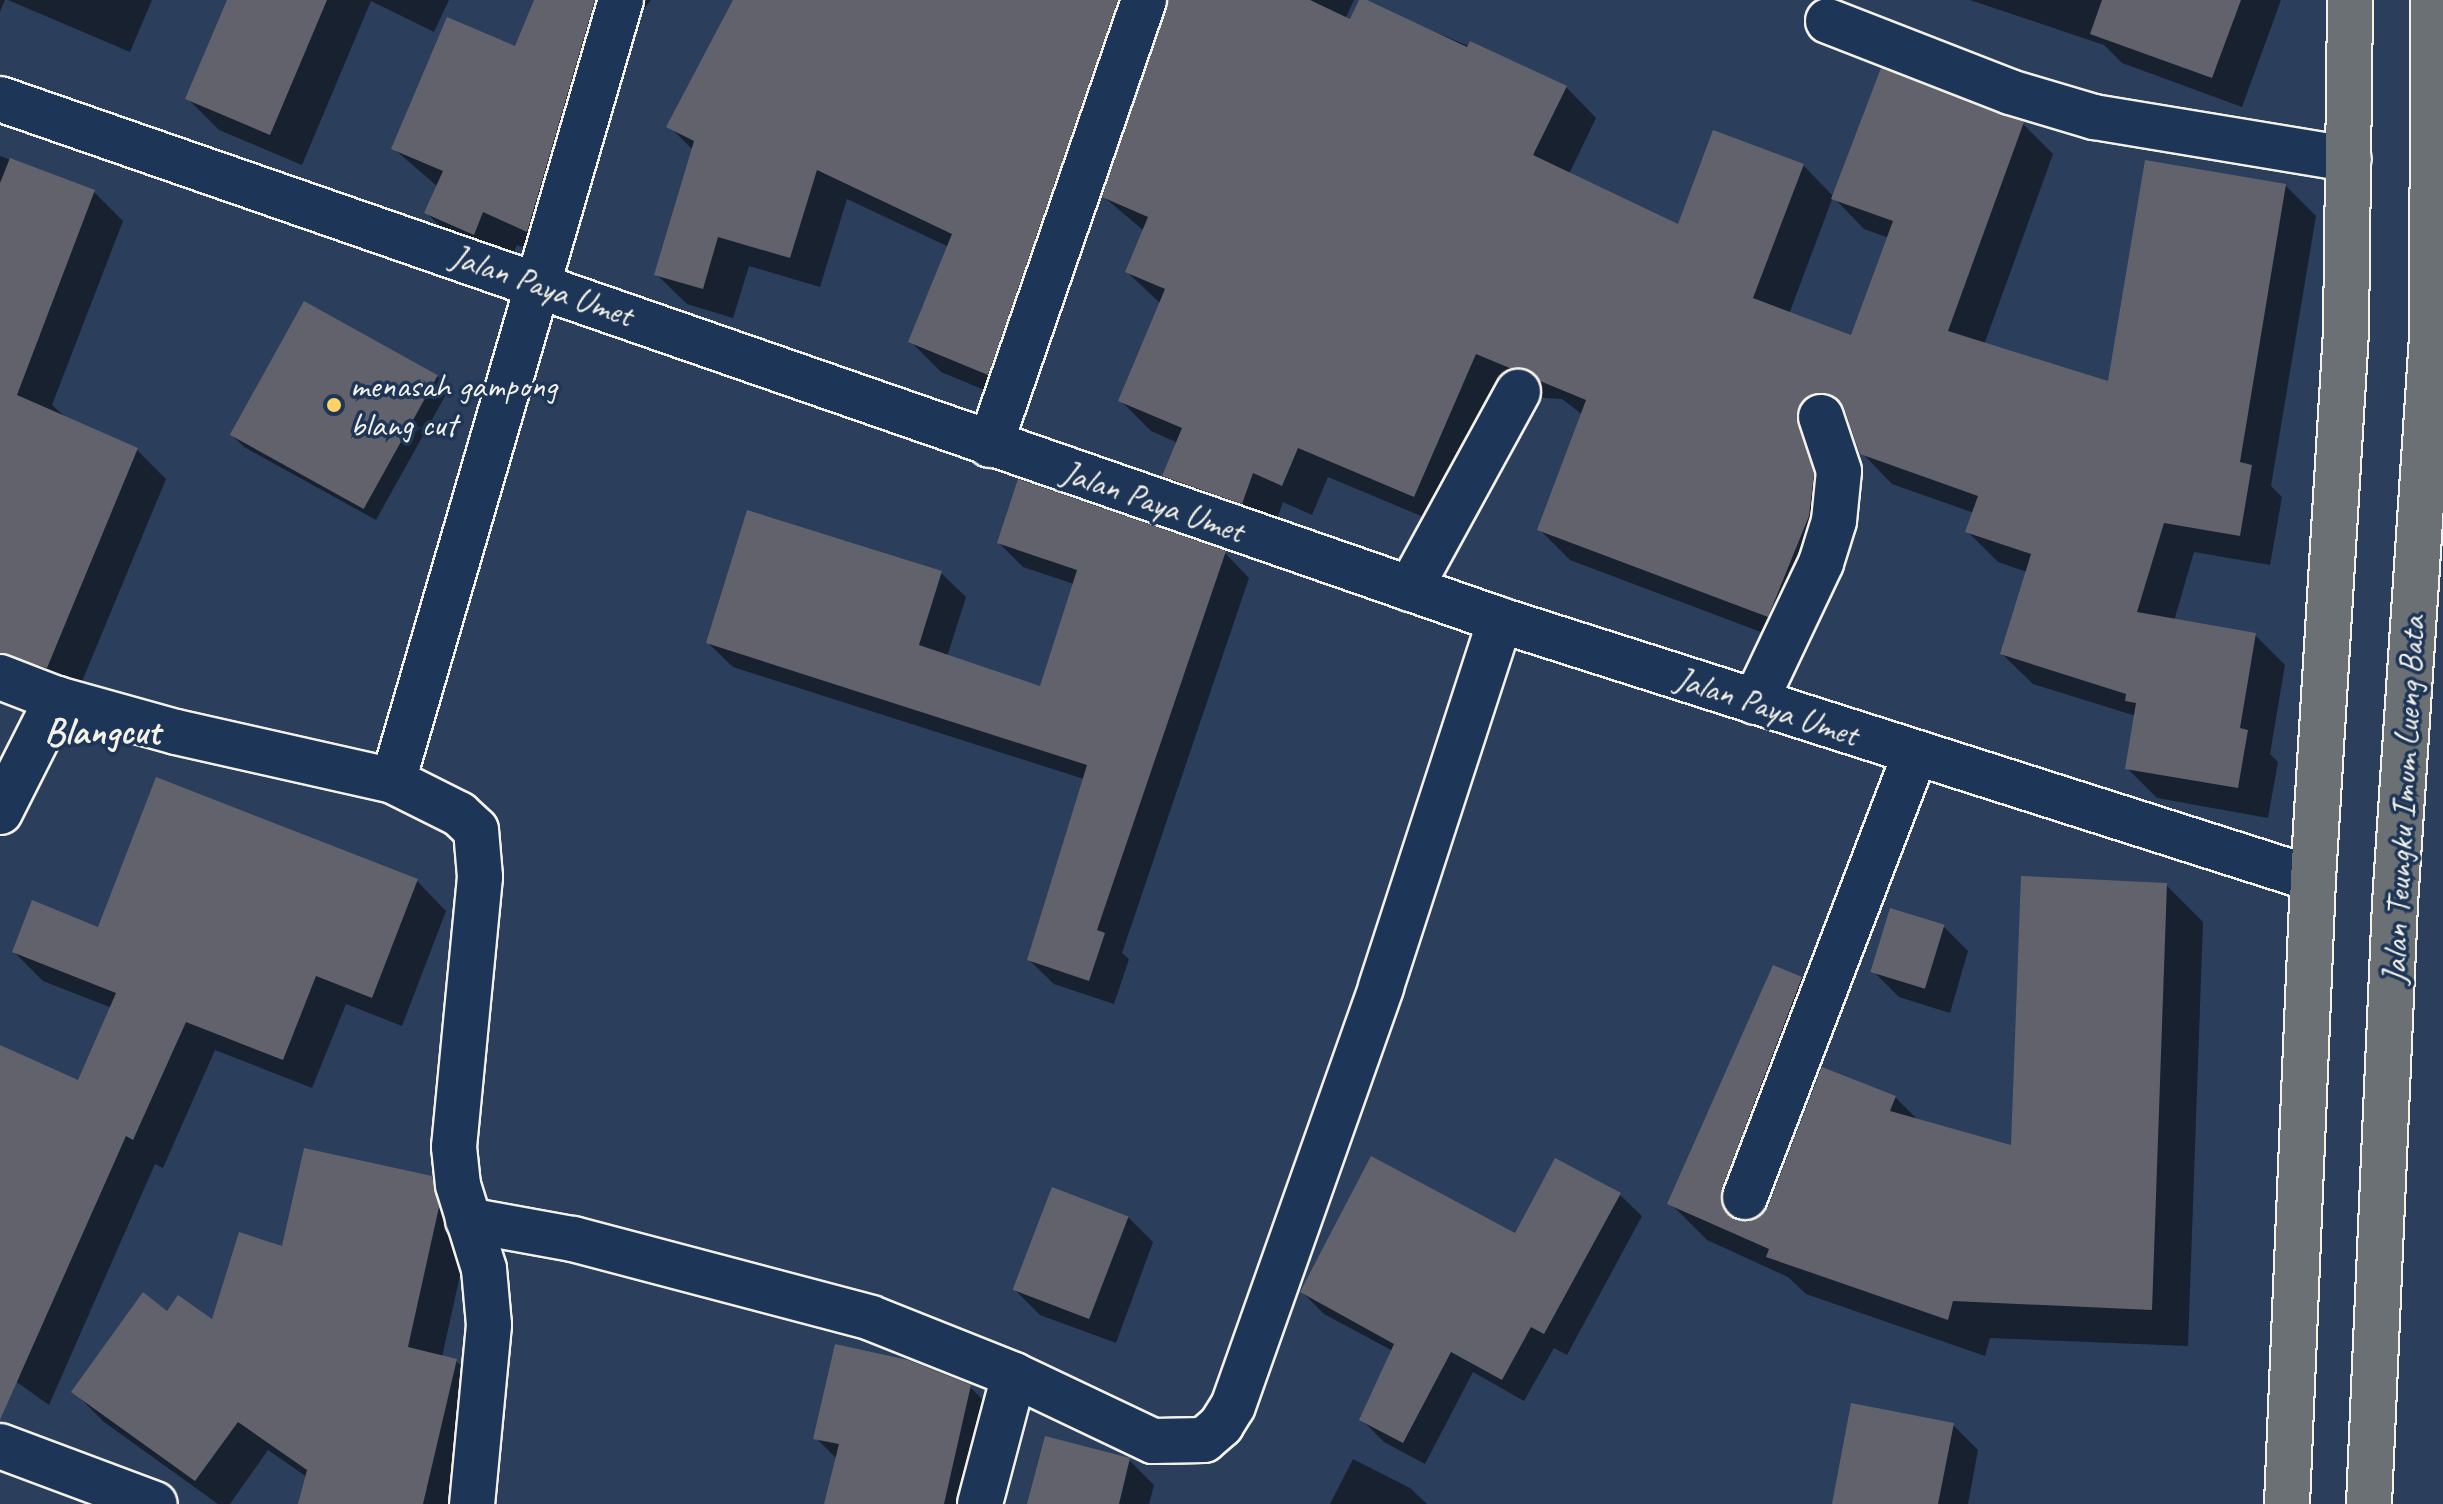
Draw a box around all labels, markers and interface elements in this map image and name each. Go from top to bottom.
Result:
street label: Jalan Paya Umet [446,235,638,335]
place label: menasah gampong blang cut [350,365,559,444]
marker: menasah gampong blang cut [325,396,343,414]
street label: Jalan Paya Umet [1057,451,1249,551]
street label: Jalan Teungku Imum Lueng Bata [2373,615,2433,985]
street label: Jalan Paya Umet [1671,657,1863,755]
district label: Blangcut [44,709,160,755]

